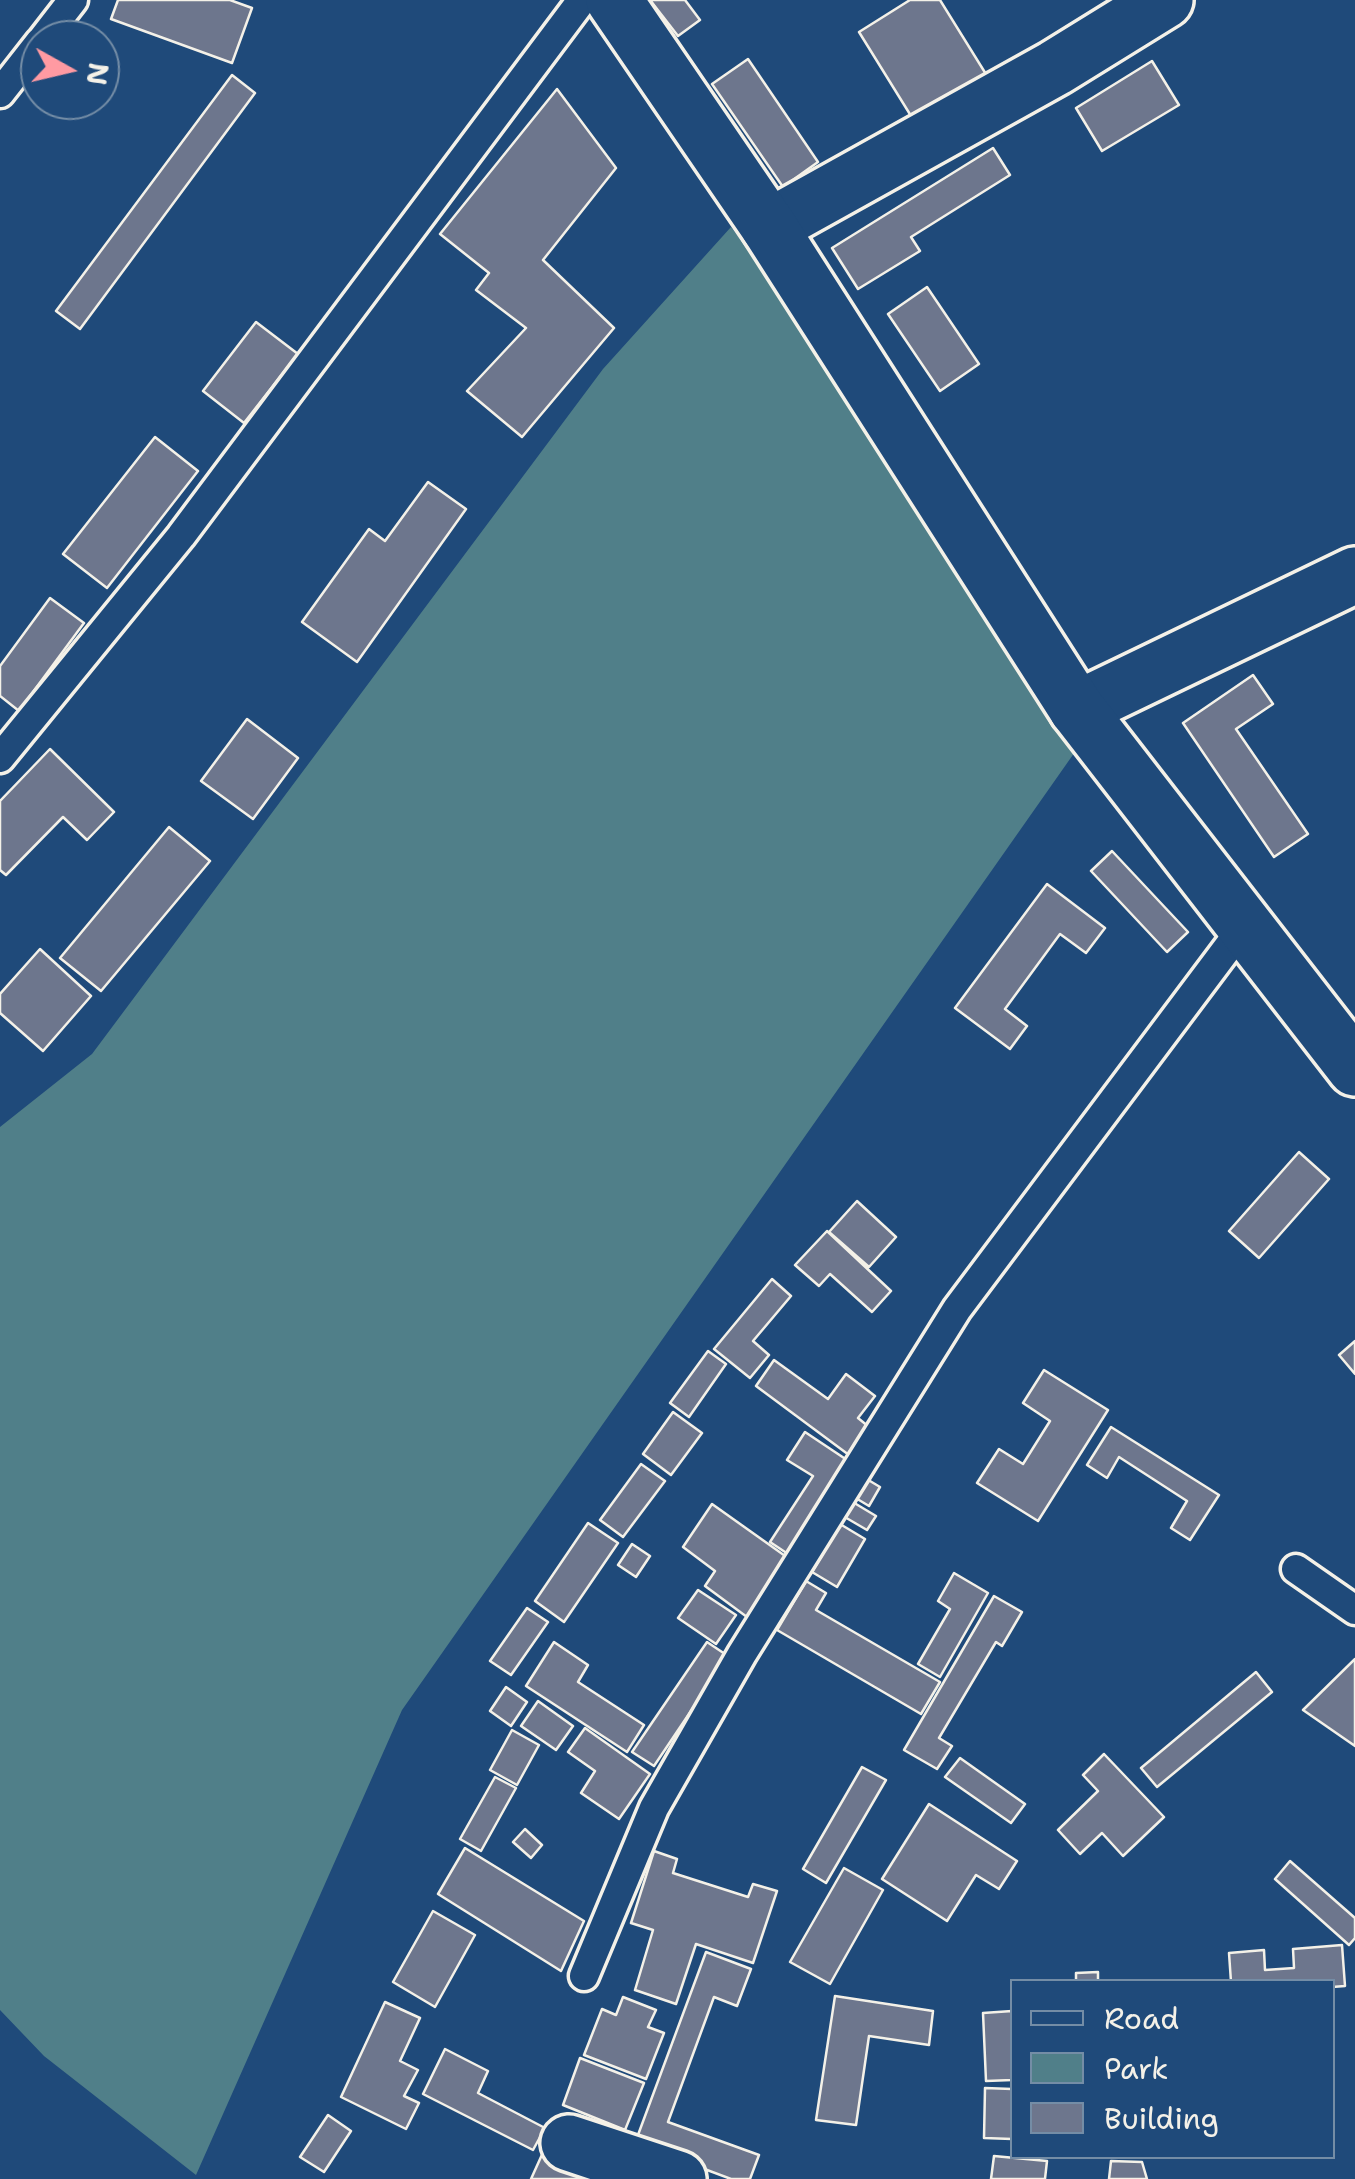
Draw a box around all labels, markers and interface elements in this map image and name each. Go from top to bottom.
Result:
north arrow [20,20,120,120]
text: N [77,60,118,88]
legend [1010,1979,1335,2159]
text: Road [1104,1998,1179,2039]
text: Park [1104,2048,1168,2089]
text: Building [1104,2098,1219,2139]

